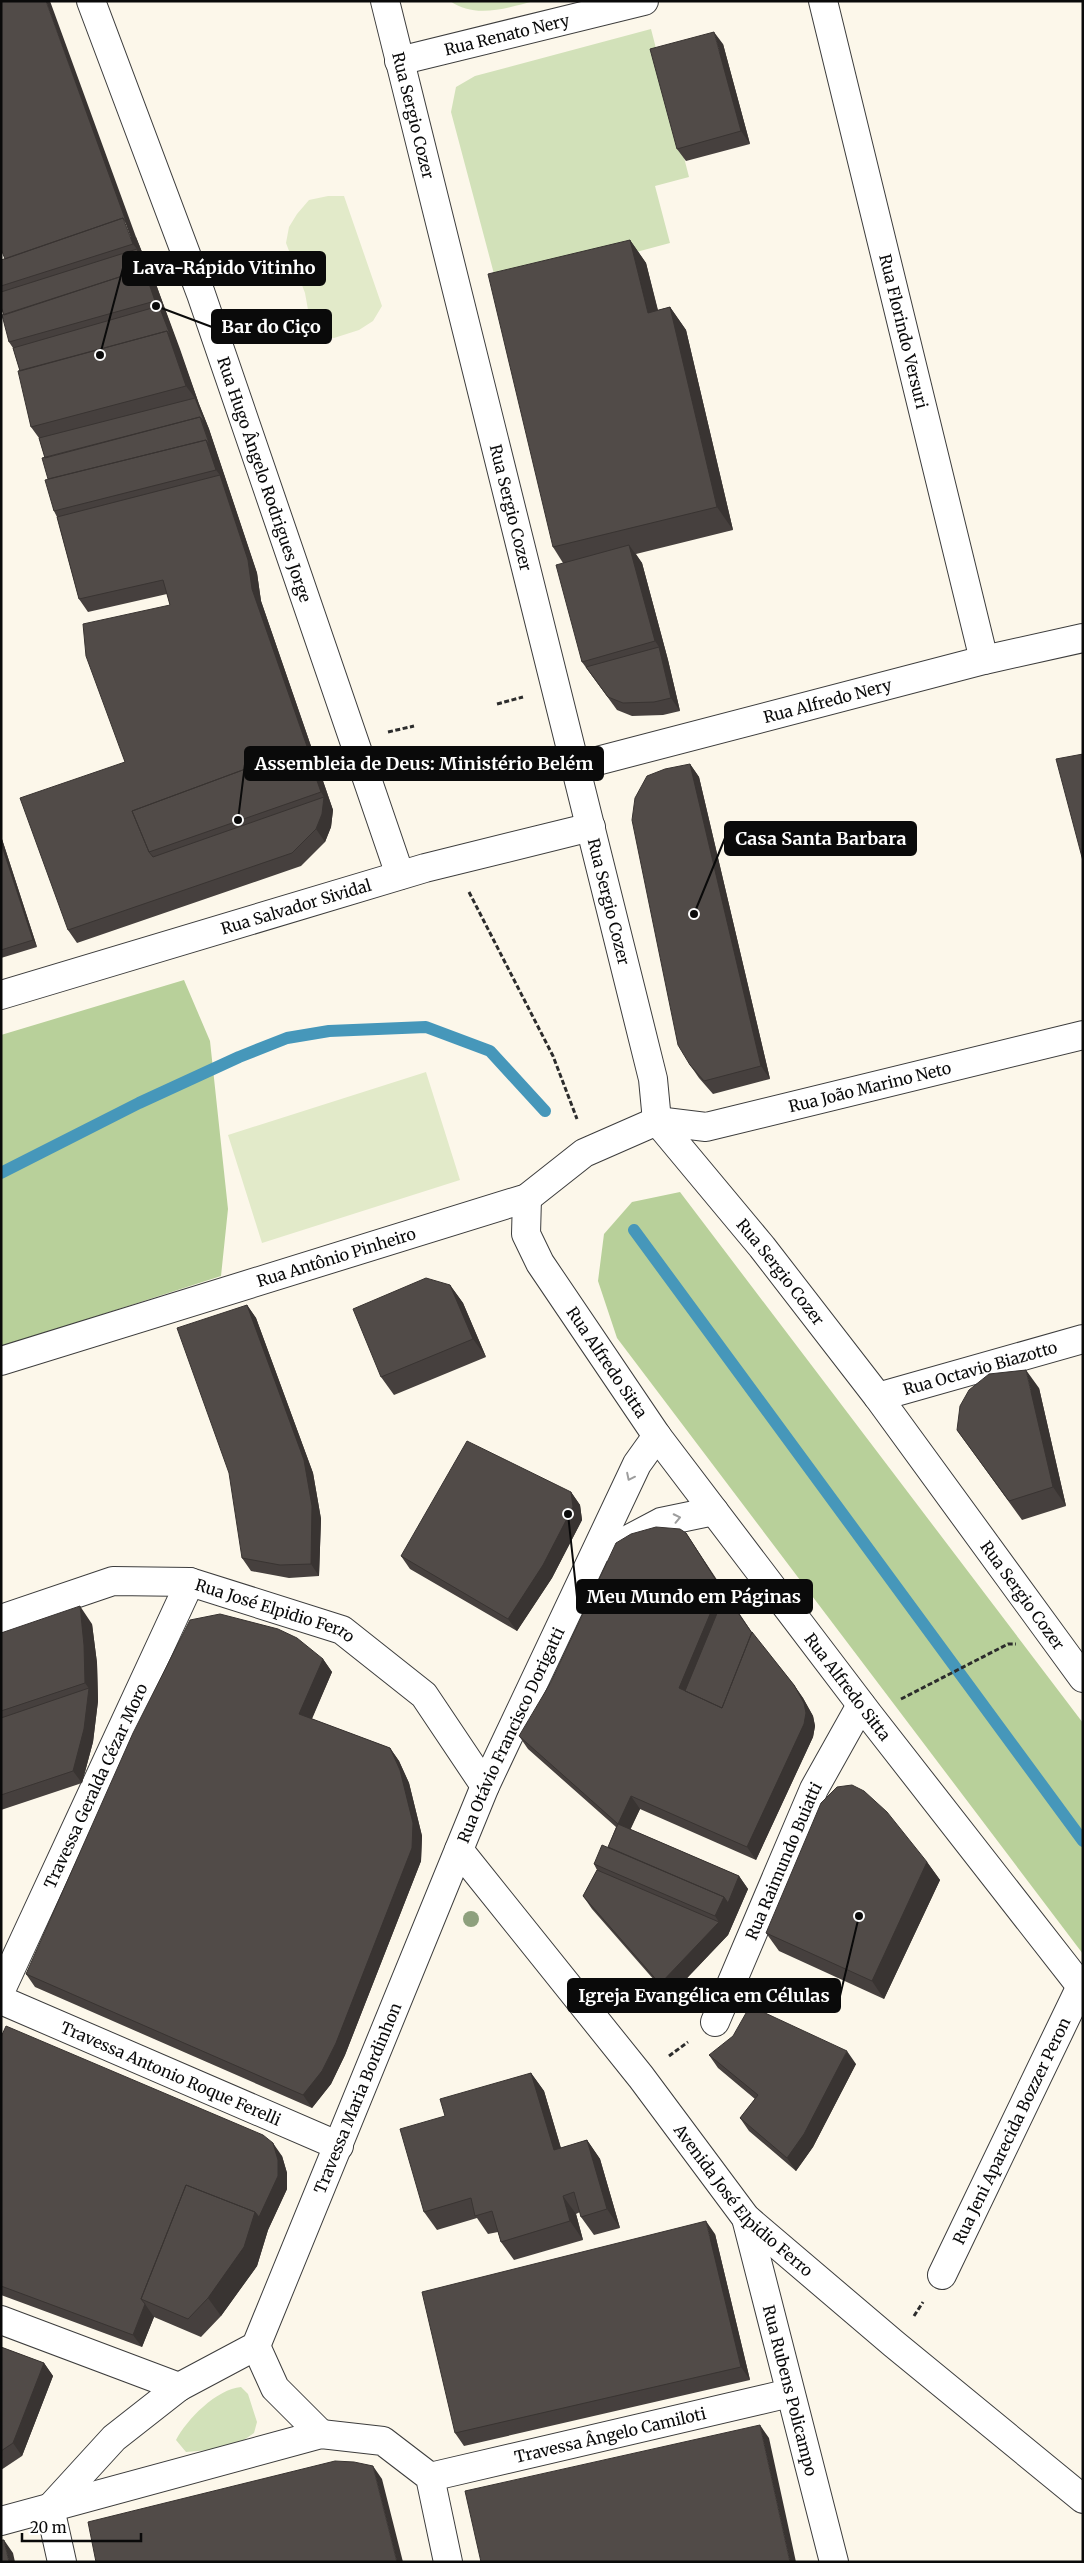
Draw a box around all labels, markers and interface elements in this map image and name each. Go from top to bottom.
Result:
street label: Rua Renato Nery [442,9,572,60]
street label: Rua Sergio Cozer [388,50,439,181]
callout: Lava-Rápido Vitinho [123,252,325,285]
street label: Rua Florindo Versuri [875,252,932,411]
text: Lava-Rápido Vitinho [133,256,316,279]
callout: Bar do Ciço [212,310,331,343]
text: Bar do Ciço [221,315,321,338]
street label: Rua Hugo Ângelo Rodrigues Jorge [213,354,316,605]
street label: Rua Sergio Cozer [486,442,536,573]
street label: Rua Alfredo Nery [761,674,894,727]
callout: Assembleia de Deus: Ministério Belém [245,747,603,780]
text: Assembleia de Deus: Ministério Belém [254,752,593,775]
callout: Casa Santa Barbara [725,822,916,855]
text: Casa Santa Barbara [735,827,907,850]
street label: Rua Sergio Cozer [584,836,634,967]
street label: Rua Salvador Sividal [218,875,374,939]
street label: Rua João Marino Neto [786,1058,953,1116]
street label: Rua Sergio Cozer [733,1214,829,1329]
street label: Rua Antônio Pinheiro [254,1223,418,1291]
street label: Rua Alfredo Sitta [562,1303,652,1422]
street label: Rua Octavio Biazotto [901,1337,1059,1399]
one-way arrow [626,1472,637,1481]
one-way arrow [673,1513,681,1524]
street label: Rua Sergio Cozer [976,1537,1069,1654]
street label: Rua José Elpidio Ferro [193,1574,359,1646]
callout: Meu Mundo em Páginas [577,1580,812,1613]
text: Meu Mundo em Páginas [587,1585,801,1608]
street label: Rua Otávio Francisco Dorigatti [453,1624,569,1846]
street label: Rua Alfredo Sitta [800,1629,895,1745]
street label: Travessa Geralda Cézar Moro [39,1680,152,1892]
street label: Rua Raimundo Buiatti [741,1778,826,1943]
callout: Igreja Evangélica em Células [568,1979,840,2012]
text: Igreja Evangélica em Células [578,1984,830,2007]
street label: Travessa Maria Bordinhon [309,1999,406,2196]
street label: Rua Jeni Aparecida Bozzer Peron [948,2014,1075,2248]
street label: Travessa Antonio Roque Ferelli [58,2017,284,2130]
street label: Avenida José Elpidio Ferro [669,2120,817,2281]
street label: Rua Rubens Policampo [759,2303,822,2478]
street label: Travessa Ângelo Camiloti [512,2403,708,2467]
scale bar [22,2510,141,2542]
text: 20 m [30,2518,67,2537]

